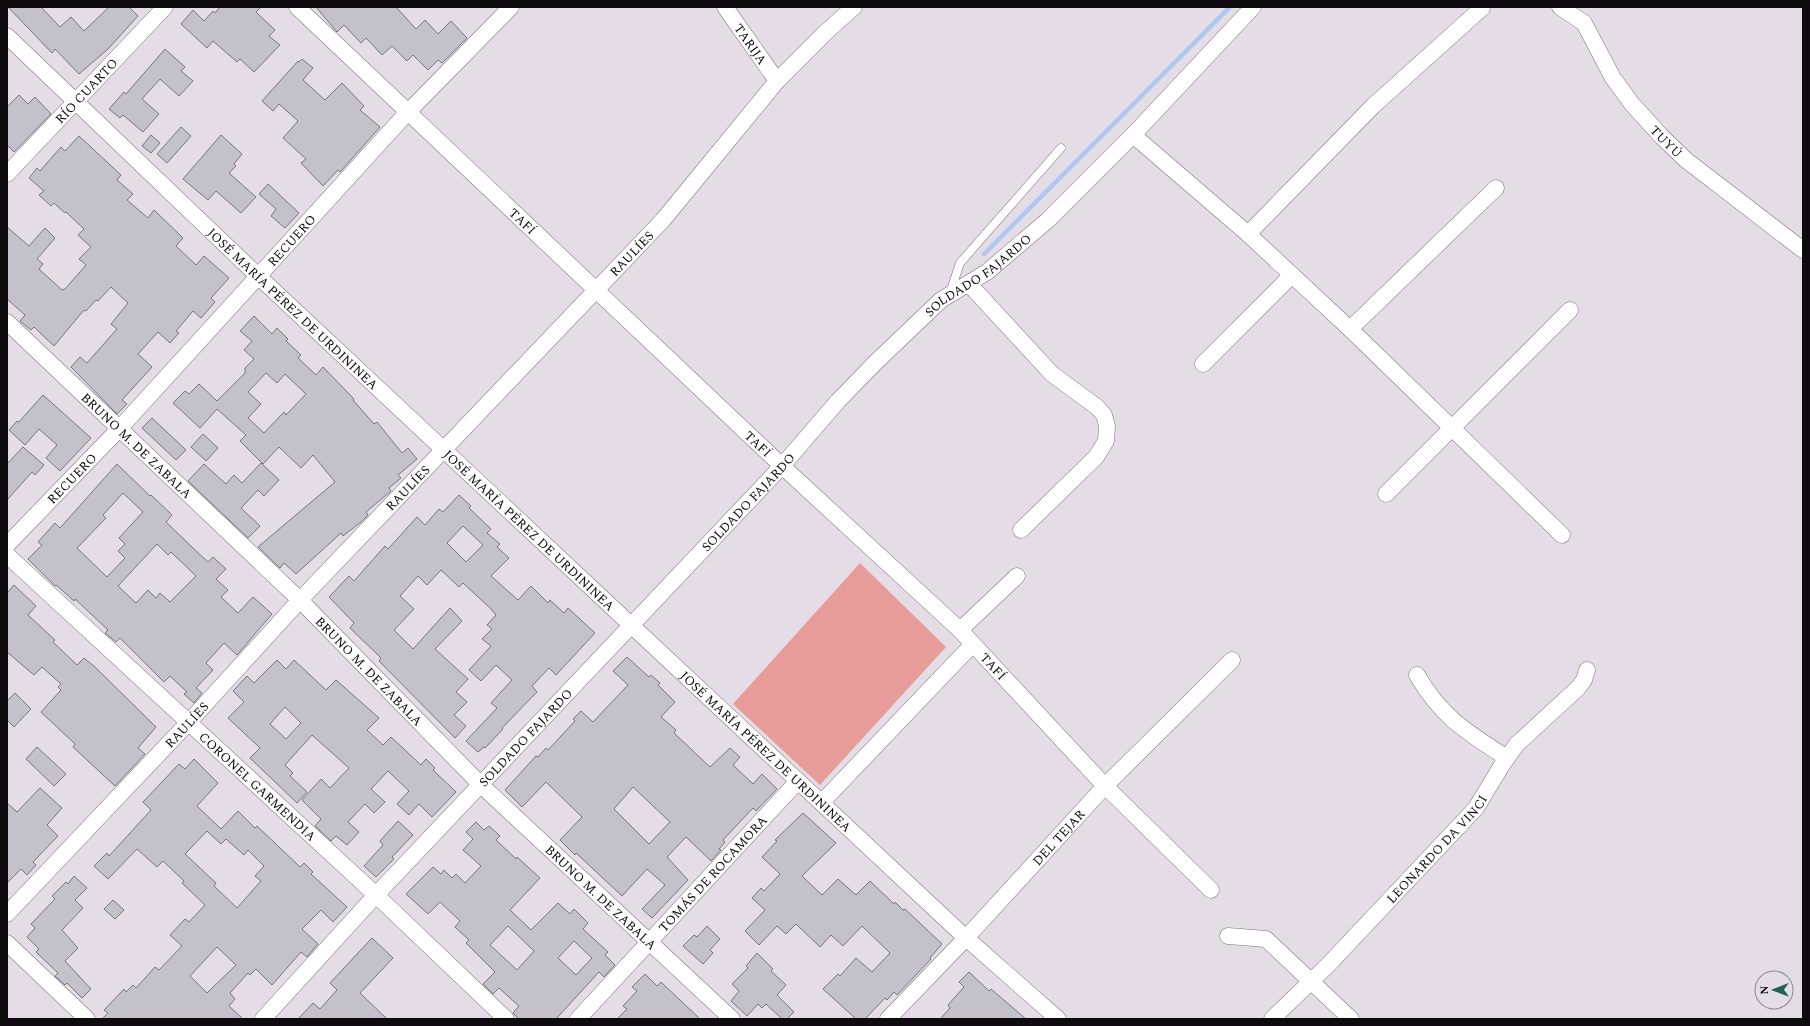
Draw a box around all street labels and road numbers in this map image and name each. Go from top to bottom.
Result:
street label: TARIJA [729,20,772,69]
street label: RÍO CUARTO [51,54,123,129]
street label: TUYÚ [1645,121,1687,163]
street label: TAFÍ [504,204,540,239]
street label: RECUERO [263,210,321,271]
street label: JOSÉ MARÍA PÉREZ DE URDININEA [202,223,383,395]
street label: RAULÍES [605,226,659,281]
street label: SOLDADO FAJARDO [920,229,1036,322]
street label: BRUNO M. DE ZABALA [76,388,196,504]
street label: TAFÍ [739,426,776,462]
street label: JOSÉ MARÍA PÉREZ DE URDININEA [438,445,619,616]
street label: RECUERO [43,449,102,509]
street label: SOLDADO FAJARDO [697,449,800,556]
street label: RAULÍES [381,461,435,516]
street label: BRUNO M. DE ZABALA [310,612,427,731]
street label: TAFÍ [975,648,1011,685]
street label: JOSÉ MARÍA PÉREZ DE URDININEA [675,667,856,837]
street label: SOLDADO FAJARDO [474,684,578,792]
street label: RAULÍES [160,697,214,753]
street label: CORONEL GARMENDIA [194,727,320,846]
street label: LEONARDO DA VINCI [1382,791,1493,908]
street label: DEL TEJAR [1028,805,1090,871]
street label: TOMÁS DE ROCAMORA [654,811,773,937]
street label: BRUNO M. DE ZABALA [540,841,661,955]

